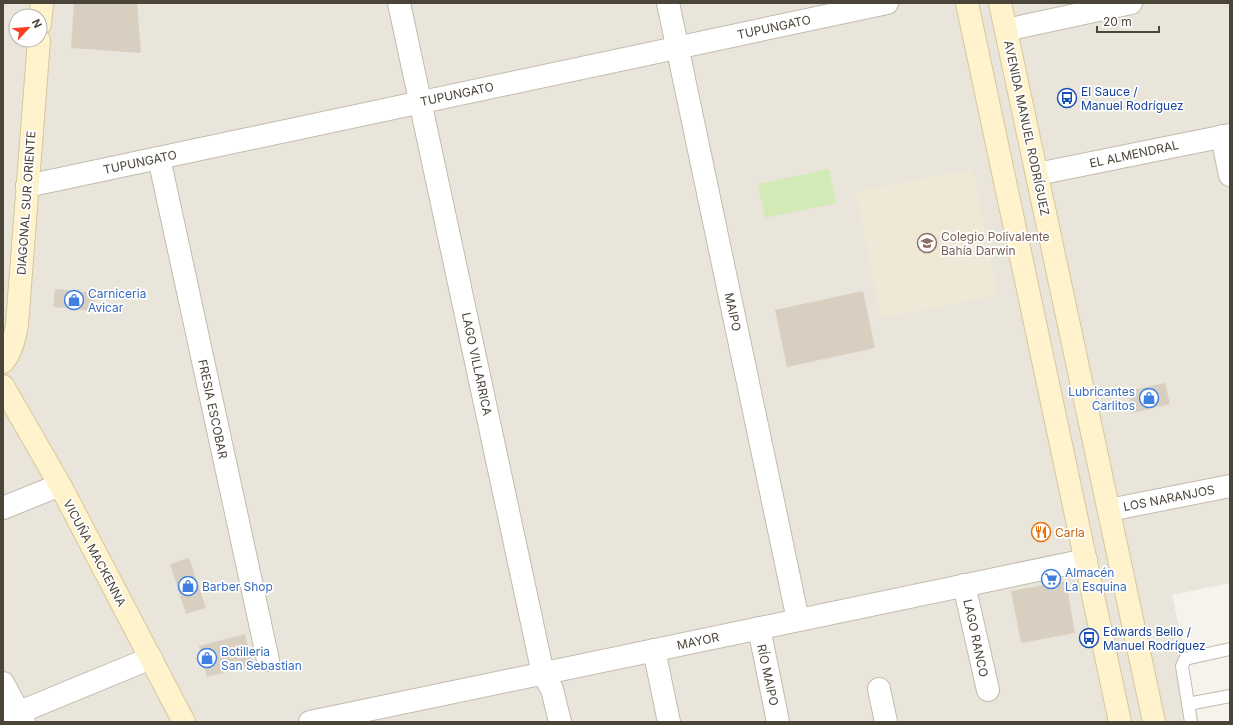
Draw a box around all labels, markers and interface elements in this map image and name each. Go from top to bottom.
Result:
north arrow [8,8,48,48]
scale bar [1097,8,1159,34]
street label: TUPUNGATO [736,12,812,42]
text: 20 m [1103,14,1132,29]
text: N [29,17,45,30]
street label: AVENIDA MANUEL RODRÍGUEZ [1001,39,1053,217]
street label: TUPUNGATO [419,79,495,109]
place label: El Sauce / Manuel Rodríguez [1081,84,1184,113]
bus stop icon: El Sauce / Manuel Rodríguez [1056,87,1078,109]
street label: DIAGONAL SUR ORIENTE [13,130,39,276]
street label: EL ALMENDRAL [1088,137,1180,171]
street label: TUPUNGATO [102,147,178,177]
place label: Colegio Polivalente Bahía Darwin [941,229,1050,258]
school or university icon: Colegio Polivalente Bahía Darwin [916,232,938,254]
place label: Carniceria Avicar [88,286,146,315]
shop icon: Carniceria Avicar [63,289,85,311]
street label: MAIPO [722,291,744,333]
street label: LAGO VILLARRICA [459,311,495,417]
street label: FRESIA ESCOBAR [195,358,231,460]
place label: Lubricantes Carlitos [1068,384,1135,413]
shop icon: Lubricantes Carlitos [1138,387,1160,409]
street label: LOS NARANJOS [1122,482,1216,514]
street label: VICUÑA MACKENNA [60,497,130,609]
restaurant icon: Carla [1030,521,1052,543]
place label: Carla [1055,525,1085,540]
place label: Almacén La Esquina [1065,565,1127,594]
supermarket icon: Almacén La Esquina [1040,568,1062,590]
shop icon: Barber Shop [177,575,199,597]
place label: Barber Shop [202,579,273,594]
street label: LAGO RANCO [960,598,992,678]
place label: Edwards Bello / Manuel Rodríguez [1103,624,1206,653]
bus stop icon: Edwards Bello / Manuel Rodríguez [1078,627,1100,649]
street label: MAYOR [675,629,721,653]
street label: RÍO MAIPO [754,643,782,707]
place label: Botilleria San Sebastian [221,644,302,673]
shop icon: Botilleria San Sebastian [196,647,218,669]

